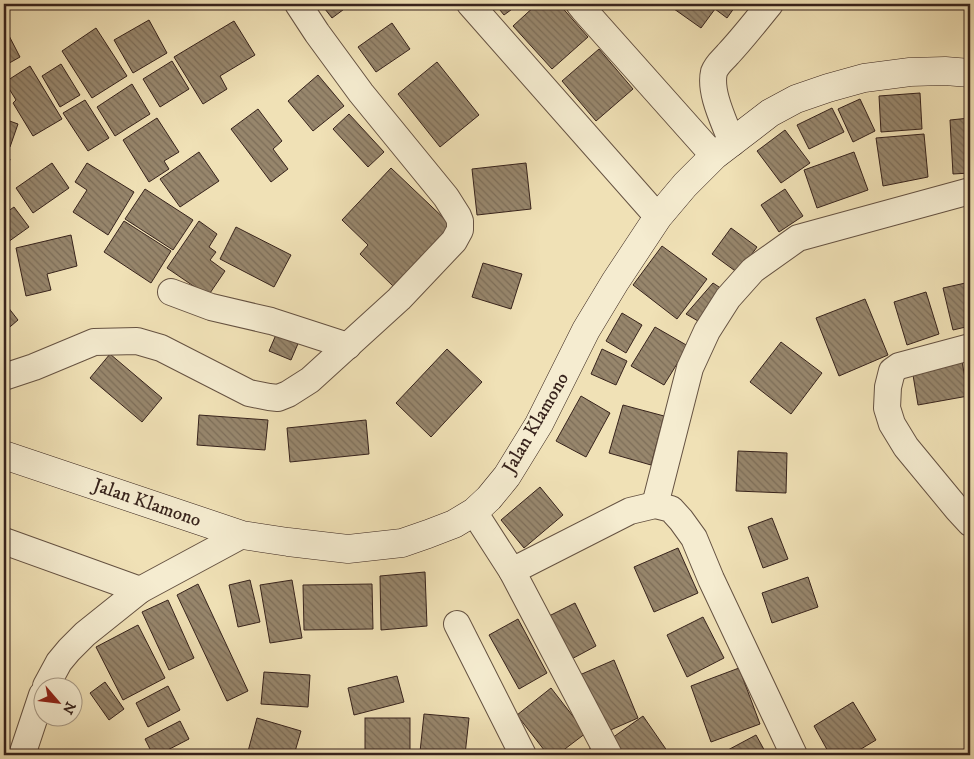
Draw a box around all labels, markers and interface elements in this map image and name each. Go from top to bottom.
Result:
street label: Jalan Klamono [497,368,574,479]
street label: Jalan Klamono [88,473,204,532]
north arrow [32,676,82,726]
text: N [58,698,79,717]

